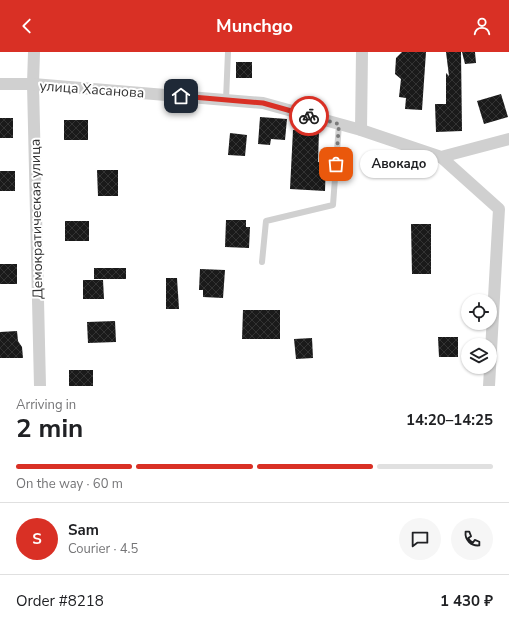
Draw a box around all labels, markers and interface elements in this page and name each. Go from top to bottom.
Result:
text: Munchgo [216,14,293,38]
icon: back [16,15,38,37]
icon: person [471,15,493,37]
street label: улица Хасанова [39,76,145,103]
pin [164,79,198,113]
icon: home [170,85,192,107]
courier [289,96,329,136]
icon: bike [298,105,320,127]
street label: Демократическая улица [26,139,47,299]
pin [319,147,353,181]
callout: Авокадо [360,150,438,178]
icon: bag [325,153,347,175]
text: Авокадо [372,155,427,173]
map controls [461,294,497,374]
button: locate [461,294,497,330]
button: layers [461,338,497,374]
text: Arriving in [16,396,76,414]
text: 14:20–14:25 [406,410,493,430]
text: 2 min [16,411,83,446]
text: On the way · 60 m [16,475,123,493]
button: chat [399,518,441,560]
button: phone [451,518,493,560]
text: Sam [68,520,99,540]
text: S [32,529,42,549]
text: Courier · 4.5 [68,540,138,558]
text: Order #8218 [16,591,104,611]
text: 1 430 ₽ [440,591,493,611]

